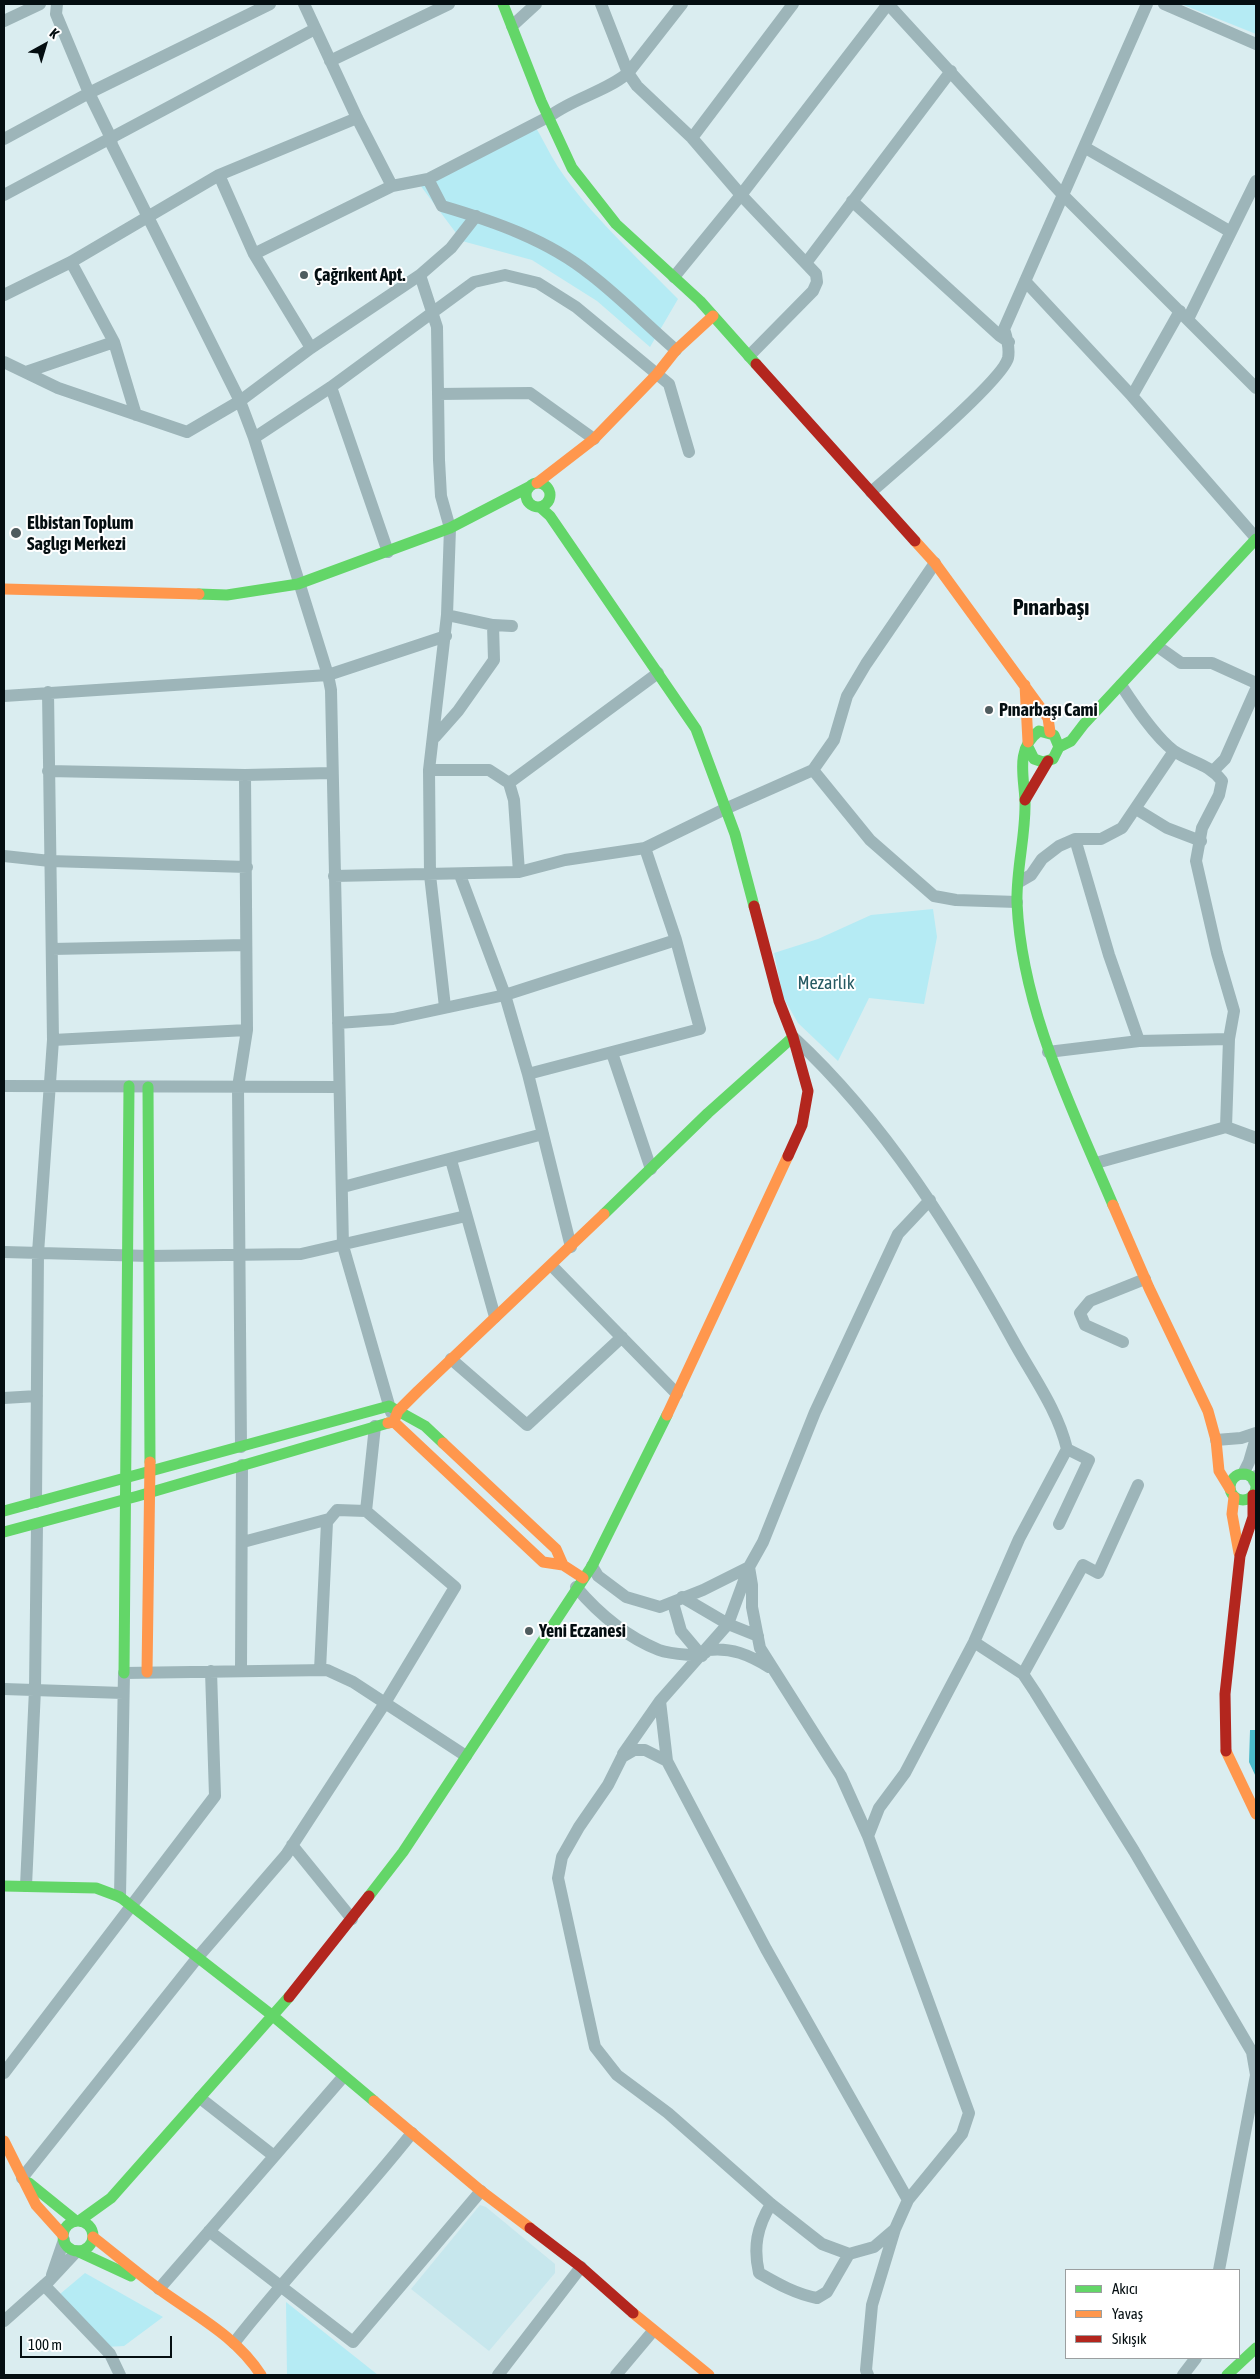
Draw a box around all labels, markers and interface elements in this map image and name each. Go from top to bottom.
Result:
north arrow [20,20,70,70]
text: K [47,25,62,42]
place label: Çağrıkent Apt. [314,264,406,286]
marker: Çağrıkent Apt. [298,269,310,281]
place label: Elbistan Toplum Saglıgı Merkezi [27,512,133,554]
marker: Elbistan Toplum Saglıgı Merkezi [9,526,23,540]
district label: Pınarbaşı [1013,595,1089,621]
place label: Pınarbaşı Cami [999,699,1098,721]
marker: Pınarbaşı Cami [983,704,995,716]
park label: Mezarlık [797,972,855,994]
place label: Yeni Eczanesi [539,1620,626,1642]
marker: Yeni Eczanesi [523,1625,535,1637]
legend [1065,2269,1240,2359]
text: Akıcı [1112,2280,1138,2297]
text: Yavaş [1112,2305,1143,2322]
scale bar [22,2326,175,2358]
text: Sıkışık [1112,2330,1147,2347]
text: 100 m [28,2336,62,2353]

